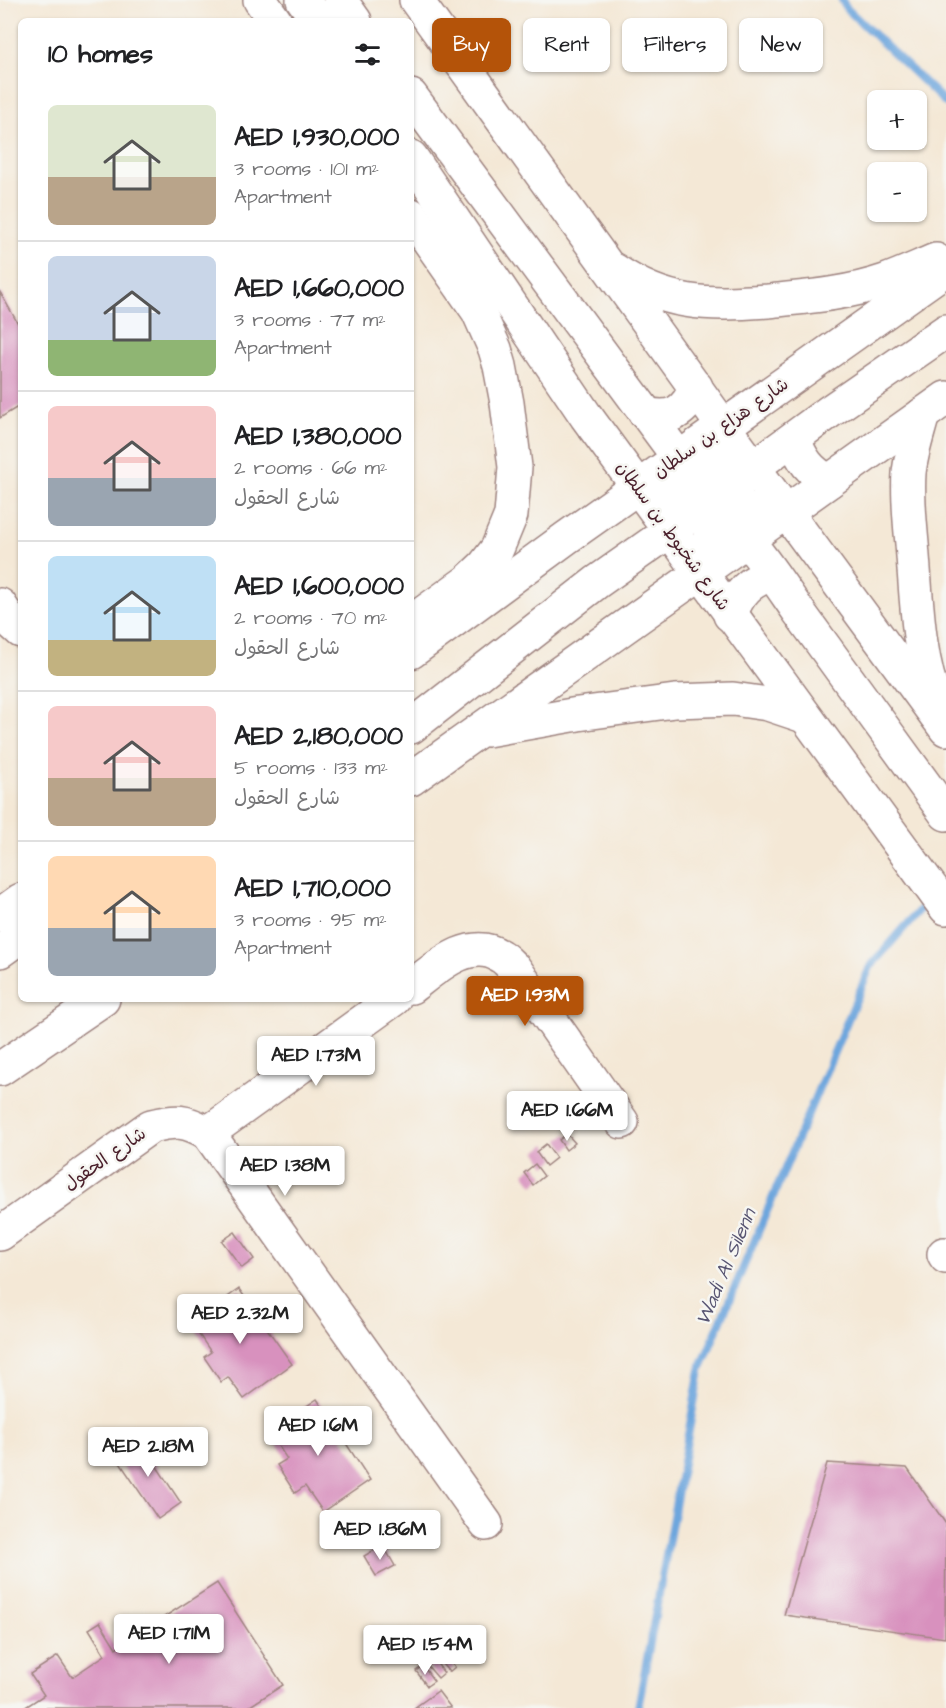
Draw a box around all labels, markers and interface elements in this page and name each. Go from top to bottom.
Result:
chip: Buy [432,18,511,72]
chip: Rent [523,18,610,72]
chip: Filters [622,18,727,72]
chip: New [739,18,823,72]
text: 10 homes [48,36,153,72]
icon: filters [351,38,384,71]
map controls [867,90,927,222]
button: + [867,90,927,150]
text: AED 1,930,000 [234,119,400,155]
icon: home [96,129,168,201]
text: 3 rooms · 101 m² [234,155,379,183]
button: − [867,162,927,222]
text: Apartment [234,183,332,211]
text: AED 1,660,000 [234,270,404,306]
icon: home [96,280,168,352]
text: 3 rooms · 77 m² [234,306,386,334]
text: Apartment [234,334,332,362]
street label: شارع هزاع بن سلطان [648,372,794,484]
text: AED 1,380,000 [234,418,402,454]
icon: home [96,430,168,502]
text: 2 rooms · 66 m² [234,454,388,482]
street label: شارع شخبوط بن سلطان [610,456,736,616]
text: شارع الحقول [234,484,340,512]
text: AED 1,600,000 [234,568,404,604]
icon: home [96,580,168,652]
text: 2 rooms · 70 m² [234,604,387,632]
text: شارع الحقول [234,634,340,662]
text: AED 2,180,000 [234,718,403,754]
icon: home [96,730,168,802]
text: 5 rooms · 133 m² [234,754,388,782]
text: شارع الحقول [234,784,340,812]
text: AED 1,710,000 [234,870,391,906]
icon: home [96,880,168,952]
text: 3 rooms · 95 m² [234,906,387,934]
text: Apartment [234,934,332,962]
pin: AED 1.93M [456,976,594,1027]
text: AED 1.93M [480,981,570,1009]
pin: AED 1.73M [247,1036,385,1087]
text: AED 1.73M [271,1041,361,1069]
pin: AED 1.66M [498,1091,636,1142]
text: AED 1.66M [521,1096,613,1124]
street label: شارع الحقول [59,1121,151,1197]
pin: AED 1.38M [216,1146,354,1197]
text: AED 1.38M [240,1151,330,1179]
water label: Wadi Al Silenn [689,1203,764,1330]
pin: AED 2.32M [171,1294,309,1345]
text: AED 2.32M [191,1299,289,1327]
pin: AED 1.6M [256,1406,380,1457]
text: AED 1.6M [278,1411,358,1439]
pin: AED 2.18M [79,1427,217,1478]
text: AED 2.18M [102,1432,194,1460]
pin: AED 1.86M [311,1510,449,1561]
text: AED 1.86M [333,1515,427,1543]
pin: AED 1.71M [100,1614,238,1665]
text: AED 1.71M [128,1619,210,1647]
pin: AED 1.54M [356,1625,494,1676]
text: AED 1.54M [377,1630,473,1658]

